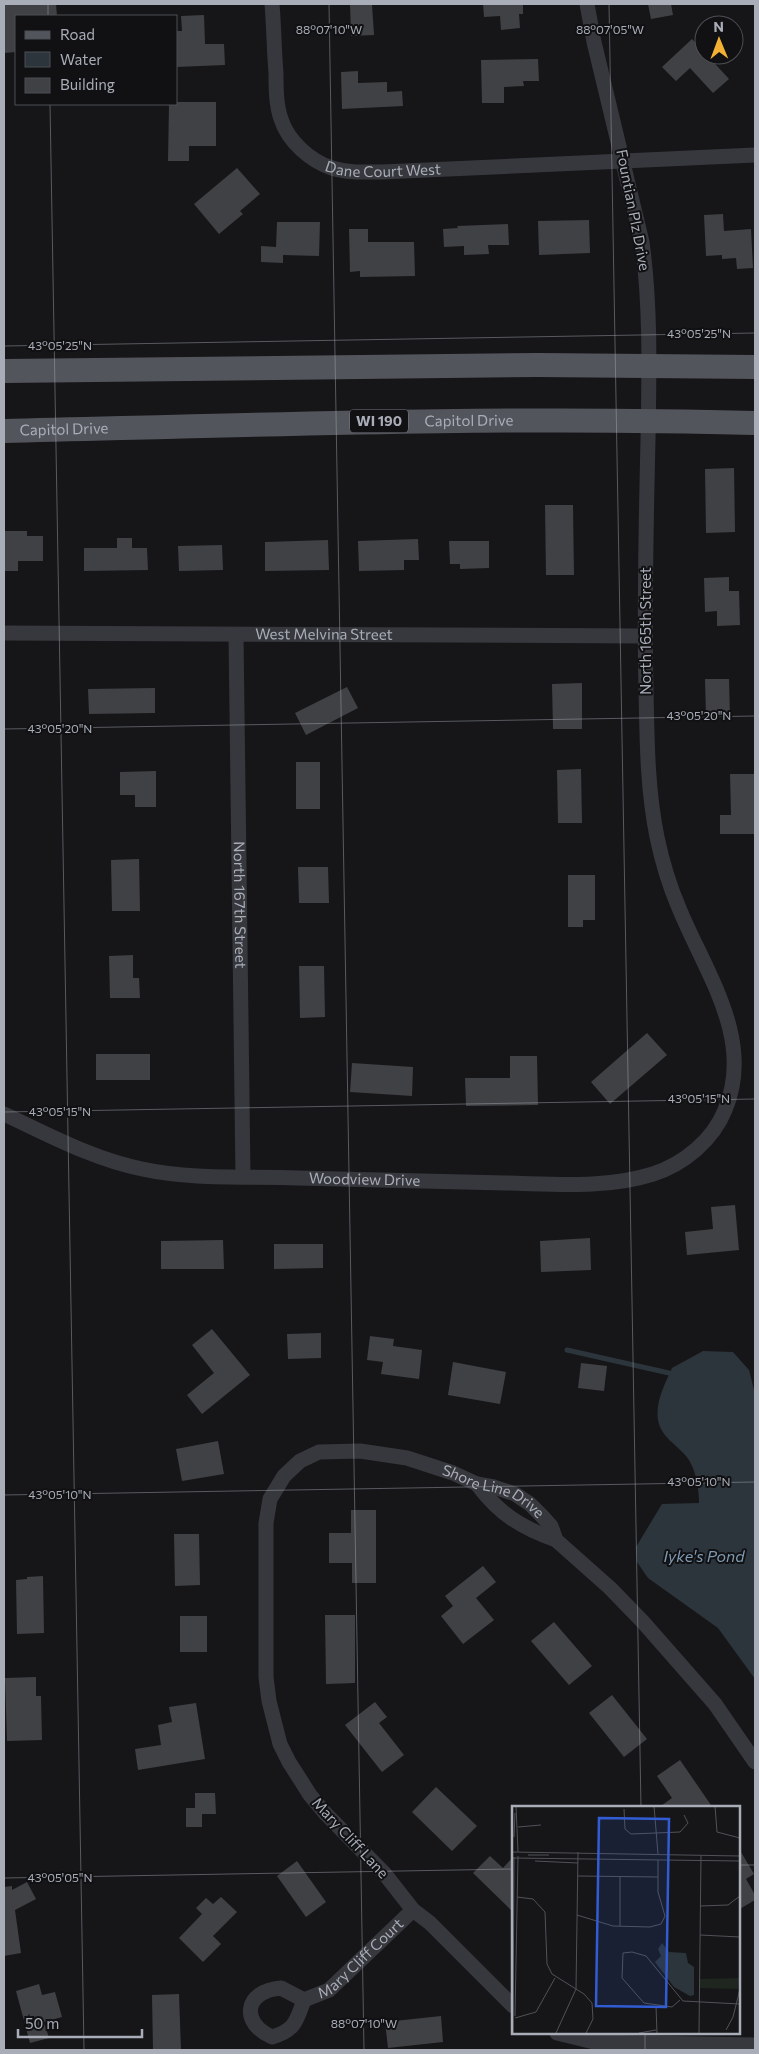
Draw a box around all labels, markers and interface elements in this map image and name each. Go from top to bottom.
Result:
legend [15,15,178,105]
north arrow [694,15,744,65]
text: N [713,18,724,35]
text: 88°07'10"W [296,22,362,36]
text: 88°07'05"W [576,22,644,36]
text: Road [60,25,95,43]
text: Water [60,50,102,68]
text: Building [60,75,115,93]
street label: Fountian Plz Drive [613,148,655,272]
street label: Dane Court West [323,156,441,180]
text: 43°05'25"N [667,326,731,340]
text: 43°05'25"N [28,338,92,352]
road number: WI 190 [350,410,408,432]
street label: Capitol Drive [424,411,513,429]
street label: Capitol Drive [19,418,109,439]
street label: North 165th Street [636,567,654,695]
street label: West Melvina Street [255,624,393,643]
text: 43°05'20"N [667,708,731,722]
text: 43°05'20"N [28,721,92,735]
street label: North 167th Street [231,841,250,969]
text: 43°05'15"N [668,1091,730,1105]
text: 43°05'15"N [29,1104,91,1118]
street label: Woodview Drive [309,1168,420,1189]
street label: Shore Line Drive [440,1460,549,1521]
text: 43°05'10"N [667,1474,731,1488]
text: 43°05'10"N [28,1487,92,1501]
water label: Iyke's Pond [664,1546,745,1565]
street label: Mary Cliff Lane [309,1793,393,1882]
inset map [512,1806,739,2034]
text: 43°05'05"N [27,1870,93,1884]
street label: Mary Cliff Court [315,1914,407,2002]
scale bar [18,2006,141,2038]
text: 50 m [25,2014,59,2032]
text: 88°07'10"W [331,2016,397,2030]

